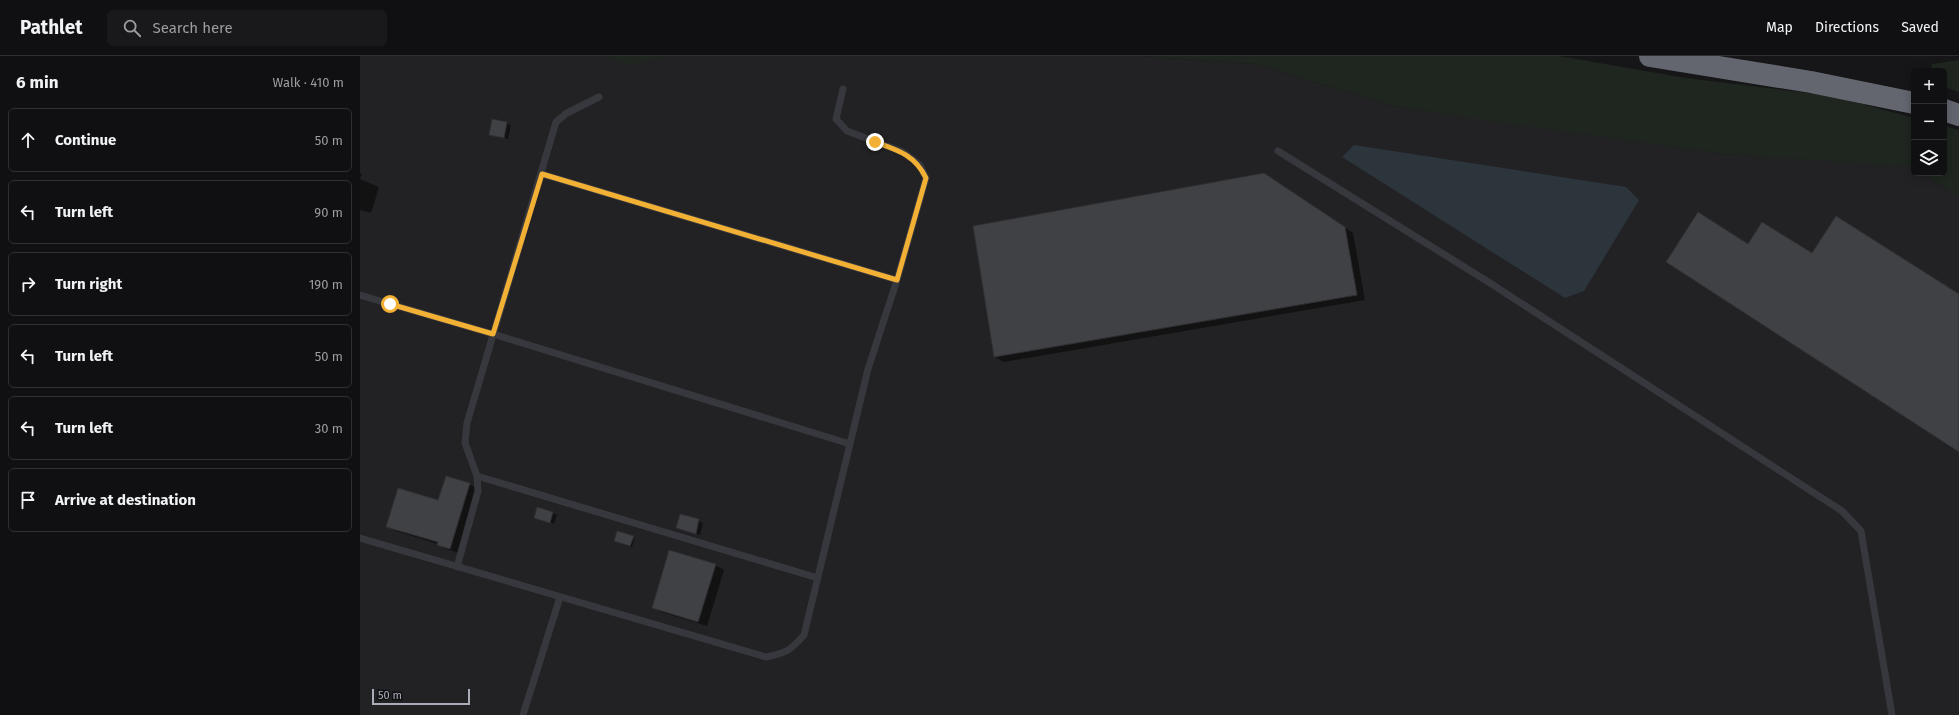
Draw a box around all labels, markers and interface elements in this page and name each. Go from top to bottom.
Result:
search box [107,10,387,46]
text: Pathlet [20,16,83,39]
icon: search [121,17,143,39]
text: Search here [153,19,233,37]
text: Map [1766,19,1793,36]
text: Directions [1815,19,1879,36]
text: Saved [1901,19,1939,36]
map controls [1911,68,1947,176]
button: + [1911,68,1947,104]
text: 6 min [16,72,59,93]
text: Walk · 410 m [273,75,344,90]
button: − [1911,104,1947,140]
icon: ahead [17,129,39,151]
text: Continue [55,131,116,149]
text: 50 m [315,133,343,148]
route end [866,133,884,151]
button: layers [1911,140,1947,176]
icon: left [17,201,39,223]
text: Turn left [55,203,113,221]
text: 90 m [314,205,343,220]
icon: right [17,273,39,295]
text: Turn right [55,275,122,293]
text: 190 m [309,277,343,292]
route start [381,295,399,313]
icon: left [17,345,39,367]
text: Turn left [55,347,113,365]
text: 50 m [315,349,343,364]
icon: left [17,417,39,439]
text: Turn left [55,419,113,437]
text: 30 m [315,421,343,436]
icon: arrive [17,489,39,511]
text: Arrive at destination [55,491,196,509]
scale bar [372,687,470,706]
text: 50 m [378,689,402,702]

